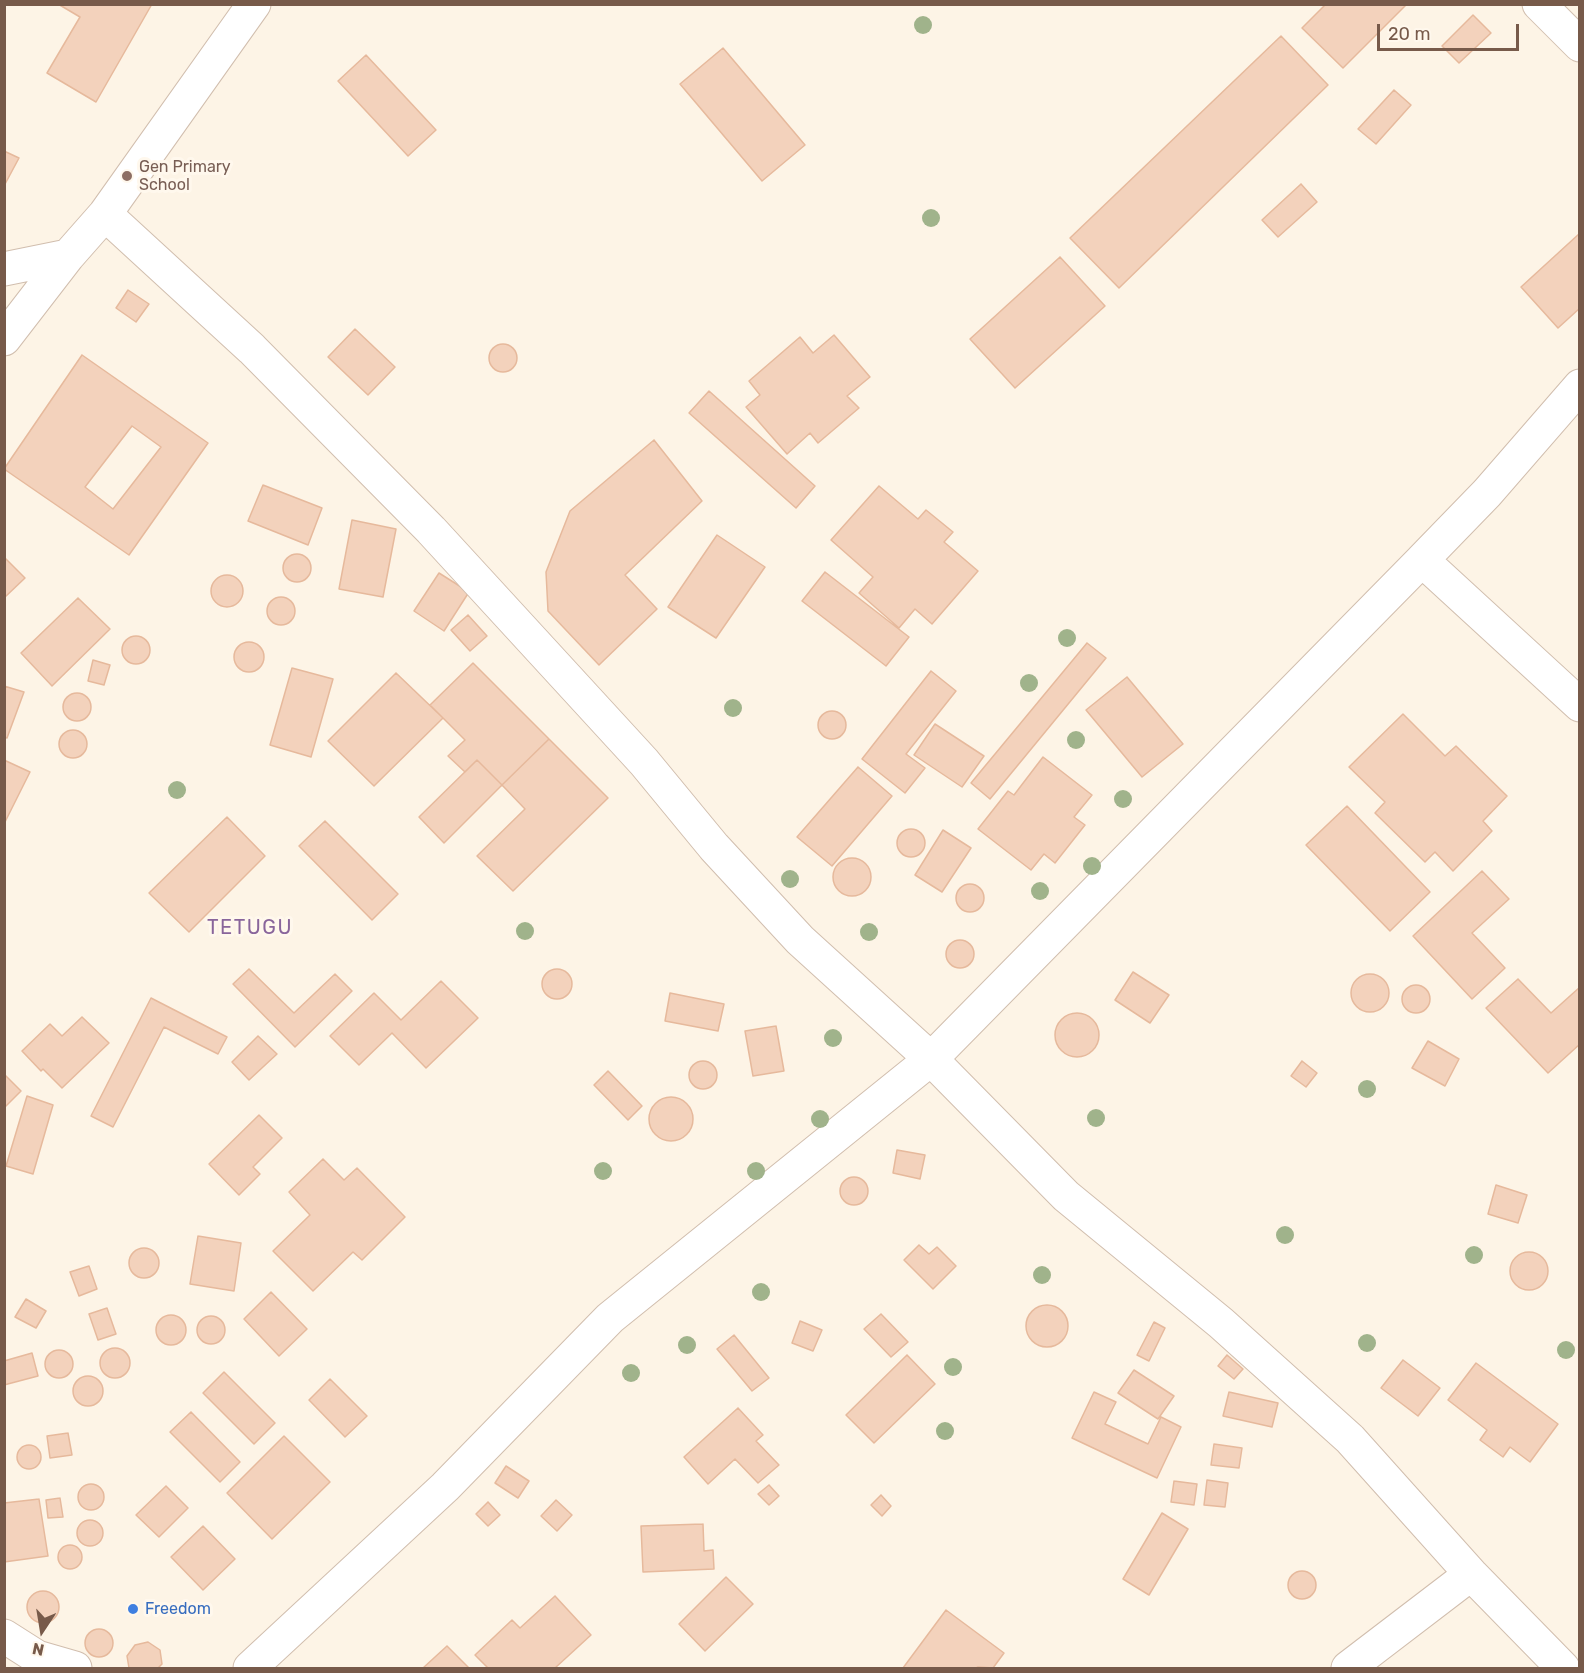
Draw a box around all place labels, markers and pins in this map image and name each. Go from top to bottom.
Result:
place label: Gen Primary School [139,157,231,195]
marker: Gen Primary School [120,169,134,183]
place label: Freedom [145,1599,211,1619]
marker: Freedom [126,1602,140,1616]

